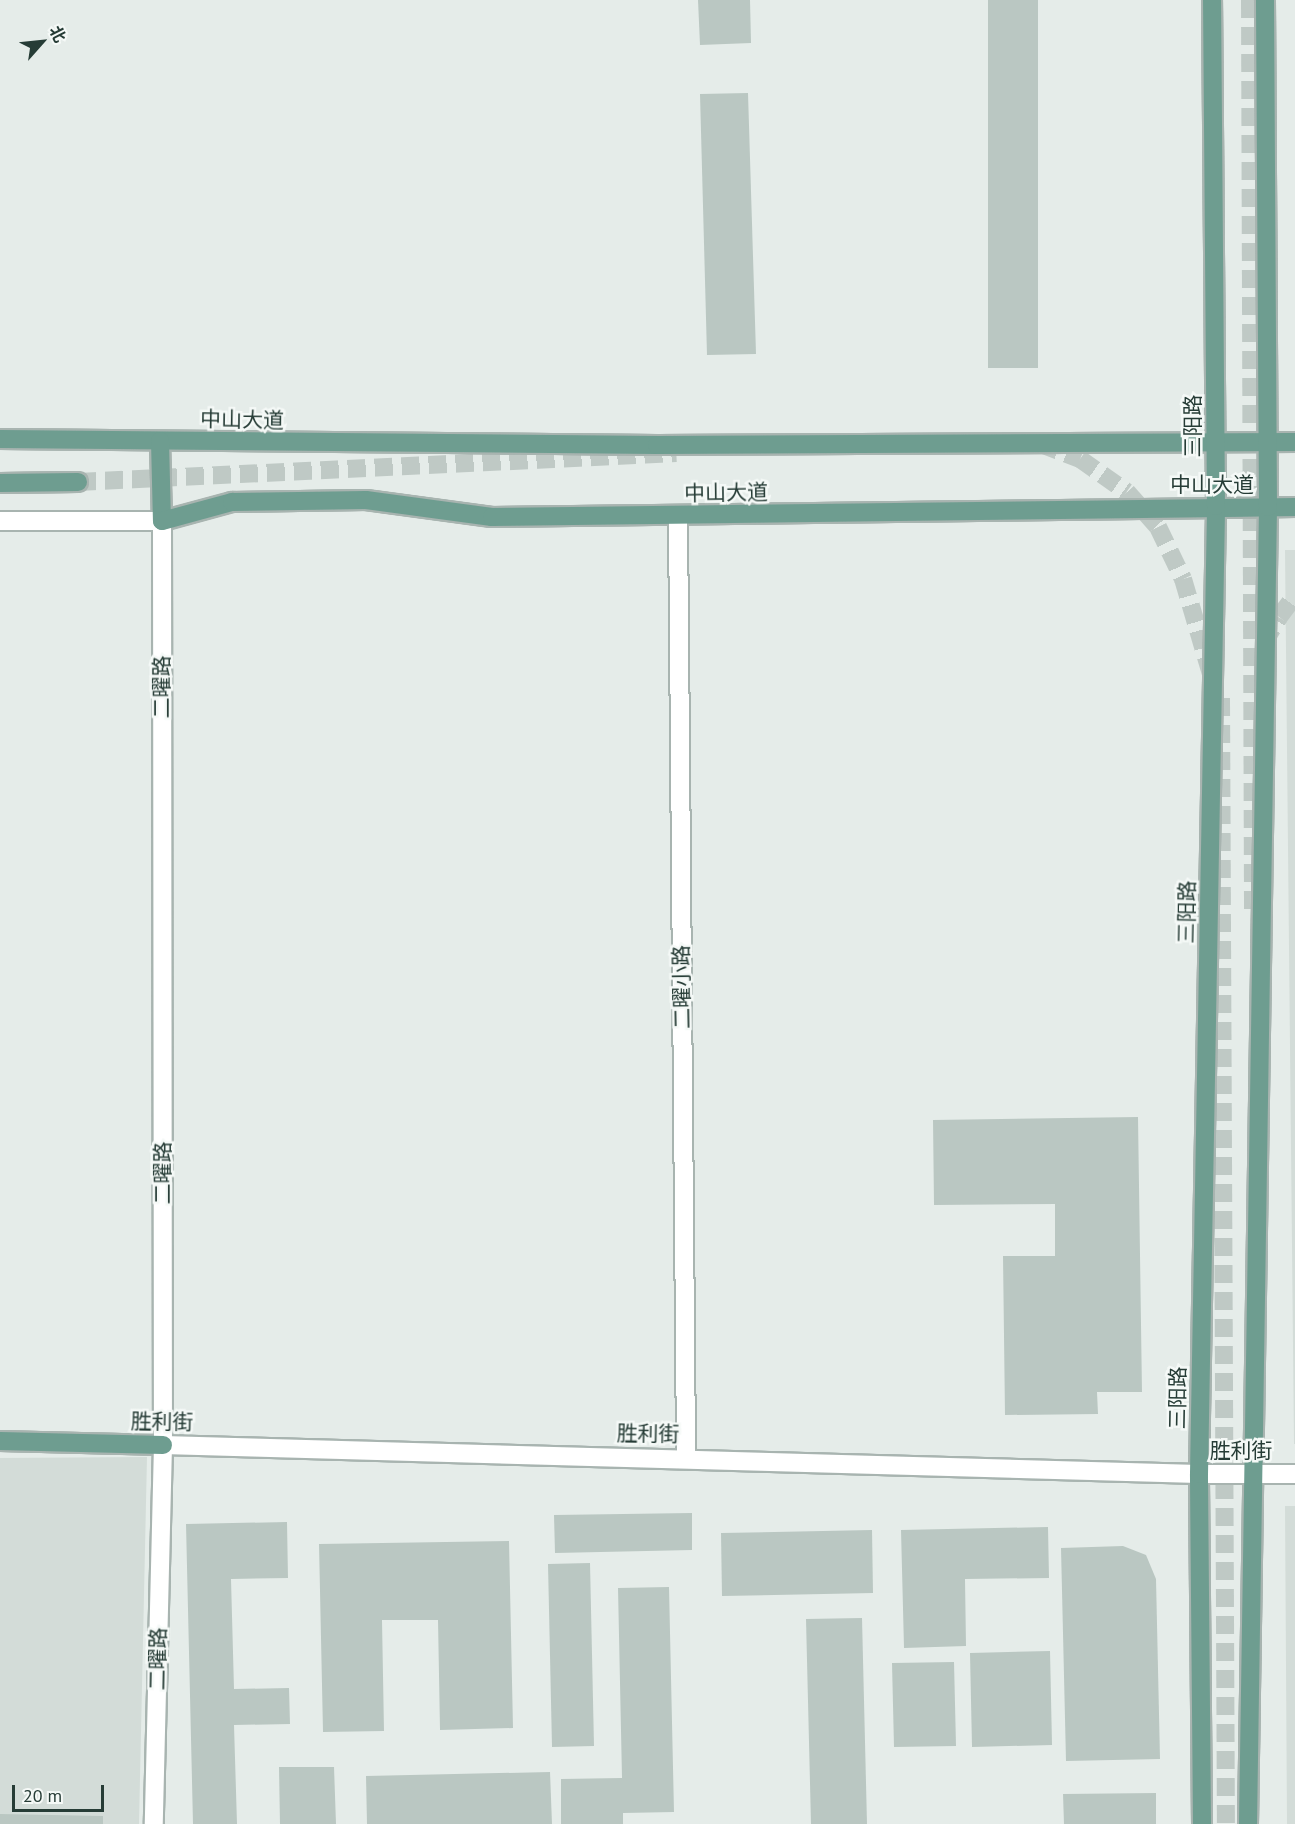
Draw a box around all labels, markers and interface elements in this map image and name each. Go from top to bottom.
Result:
north arrow [12,12,72,72]
text: 北 [45,22,71,45]
street label: 三阳路 [1180,395,1206,457]
street label: 中山大道 [200,407,284,433]
street label: 中山大道 [1170,472,1254,498]
street label: 中山大道 [684,480,768,506]
street label: 二曜路 [149,656,175,718]
street label: 三阳路 [1174,880,1200,944]
street label: 二曜小路 [669,945,695,1029]
street label: 二曜路 [150,1142,176,1204]
street label: 三阳路 [1165,1366,1191,1430]
street label: 胜利街 [130,1409,194,1435]
street label: 胜利街 [616,1421,680,1447]
street label: 胜利街 [1210,1438,1272,1464]
street label: 二曜路 [145,1627,171,1691]
scale bar [15,1773,106,1811]
text: 20 m [23,1784,62,1807]

